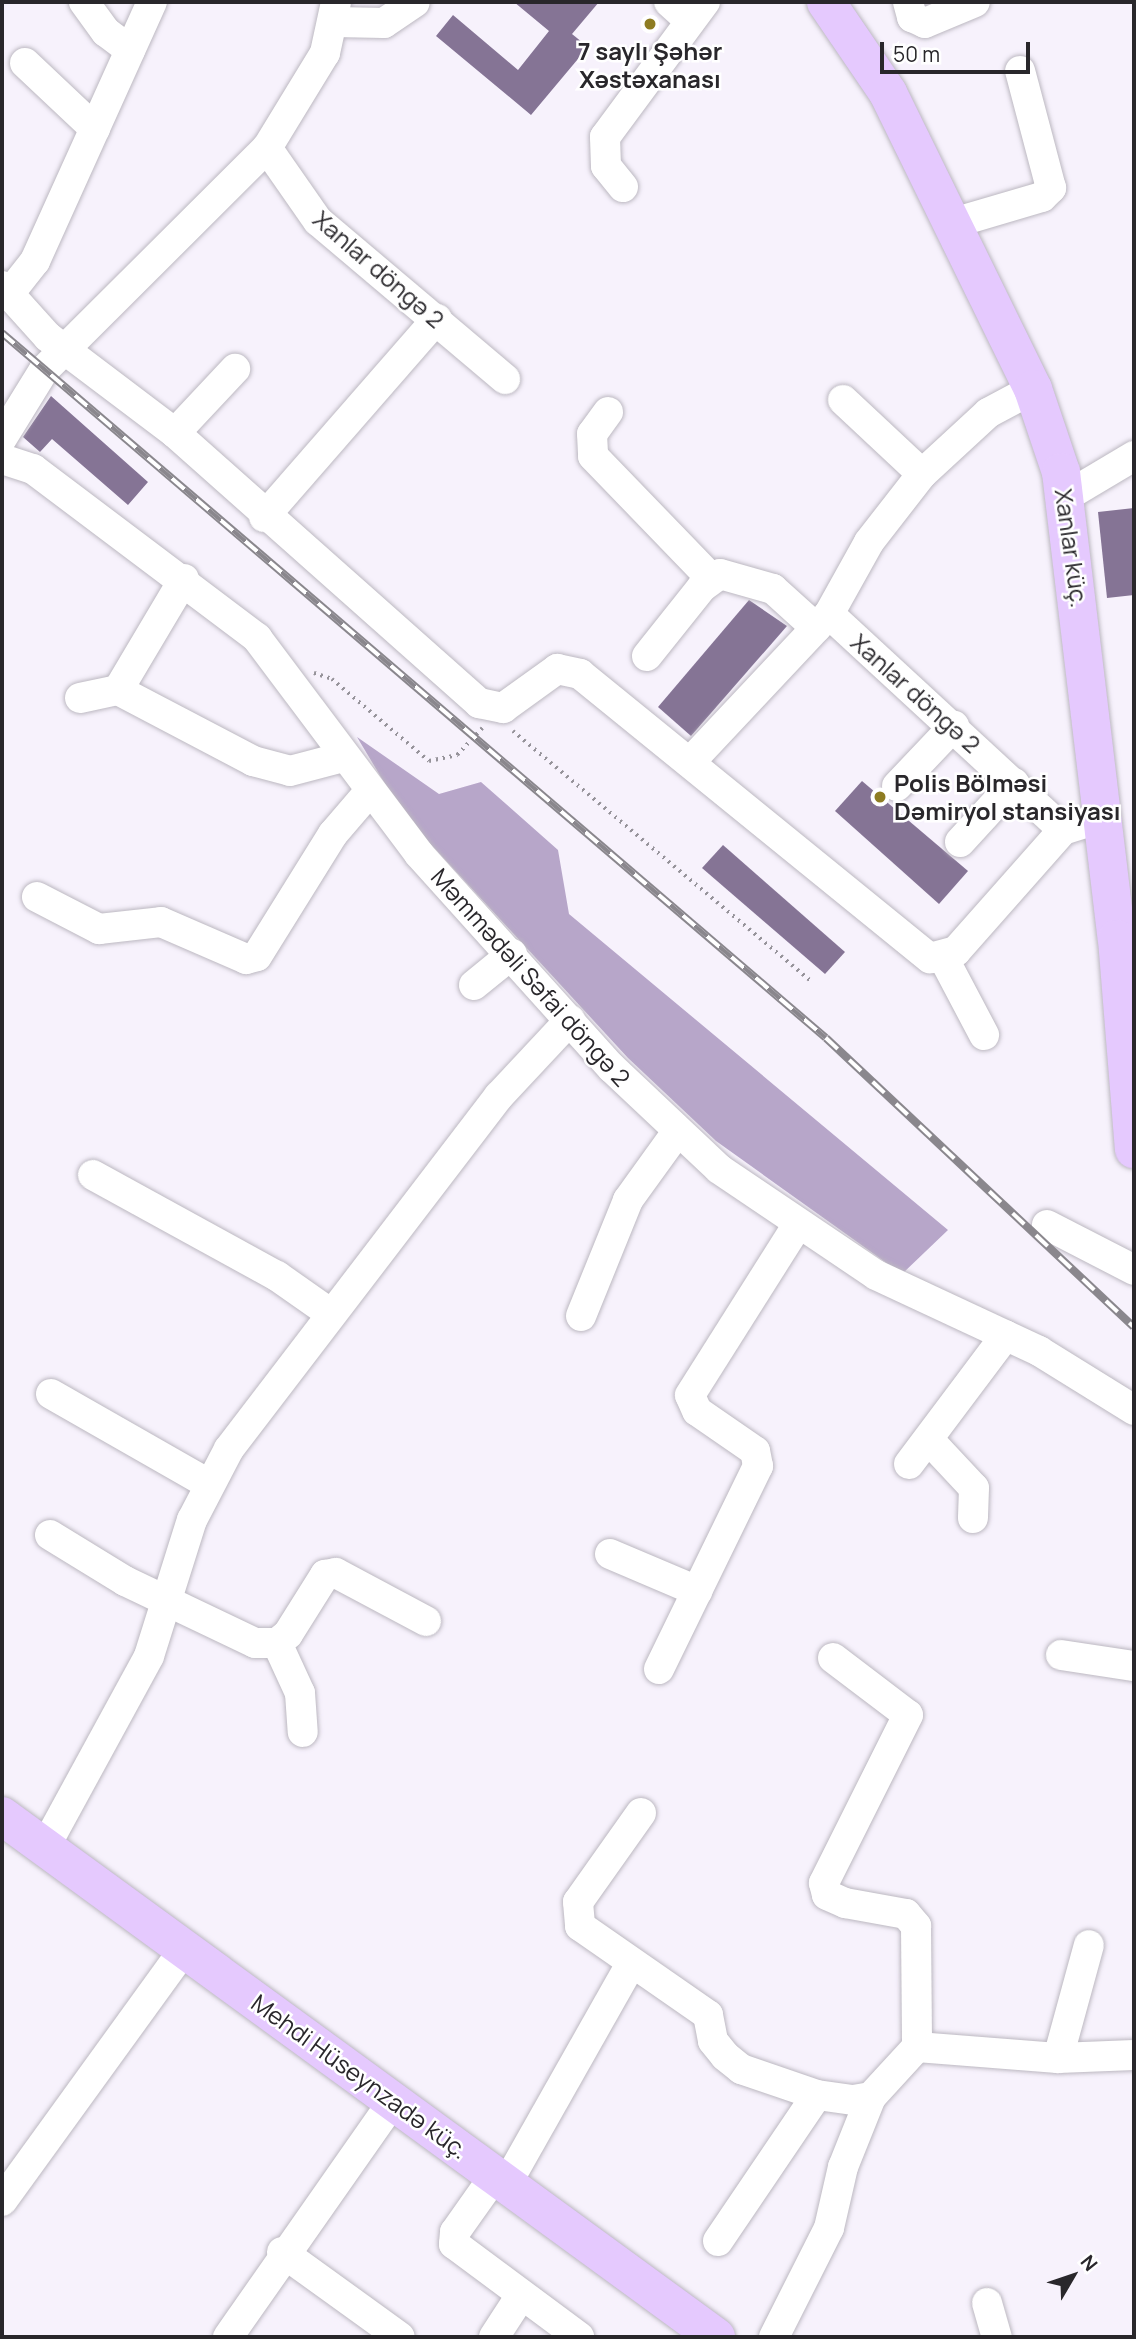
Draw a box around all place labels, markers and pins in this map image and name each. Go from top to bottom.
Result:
marker: 7 saylı Şəhər Xəstəxanası [640,14,660,34]
place label: 7 saylı Şəhər Xəstəxanası [578,37,722,93]
place label: Polis Bölməsi Dəmiryol stansiyası [894,769,1121,825]
marker: Polis Bölməsi Dəmiryol stansiyası [872,789,888,805]

